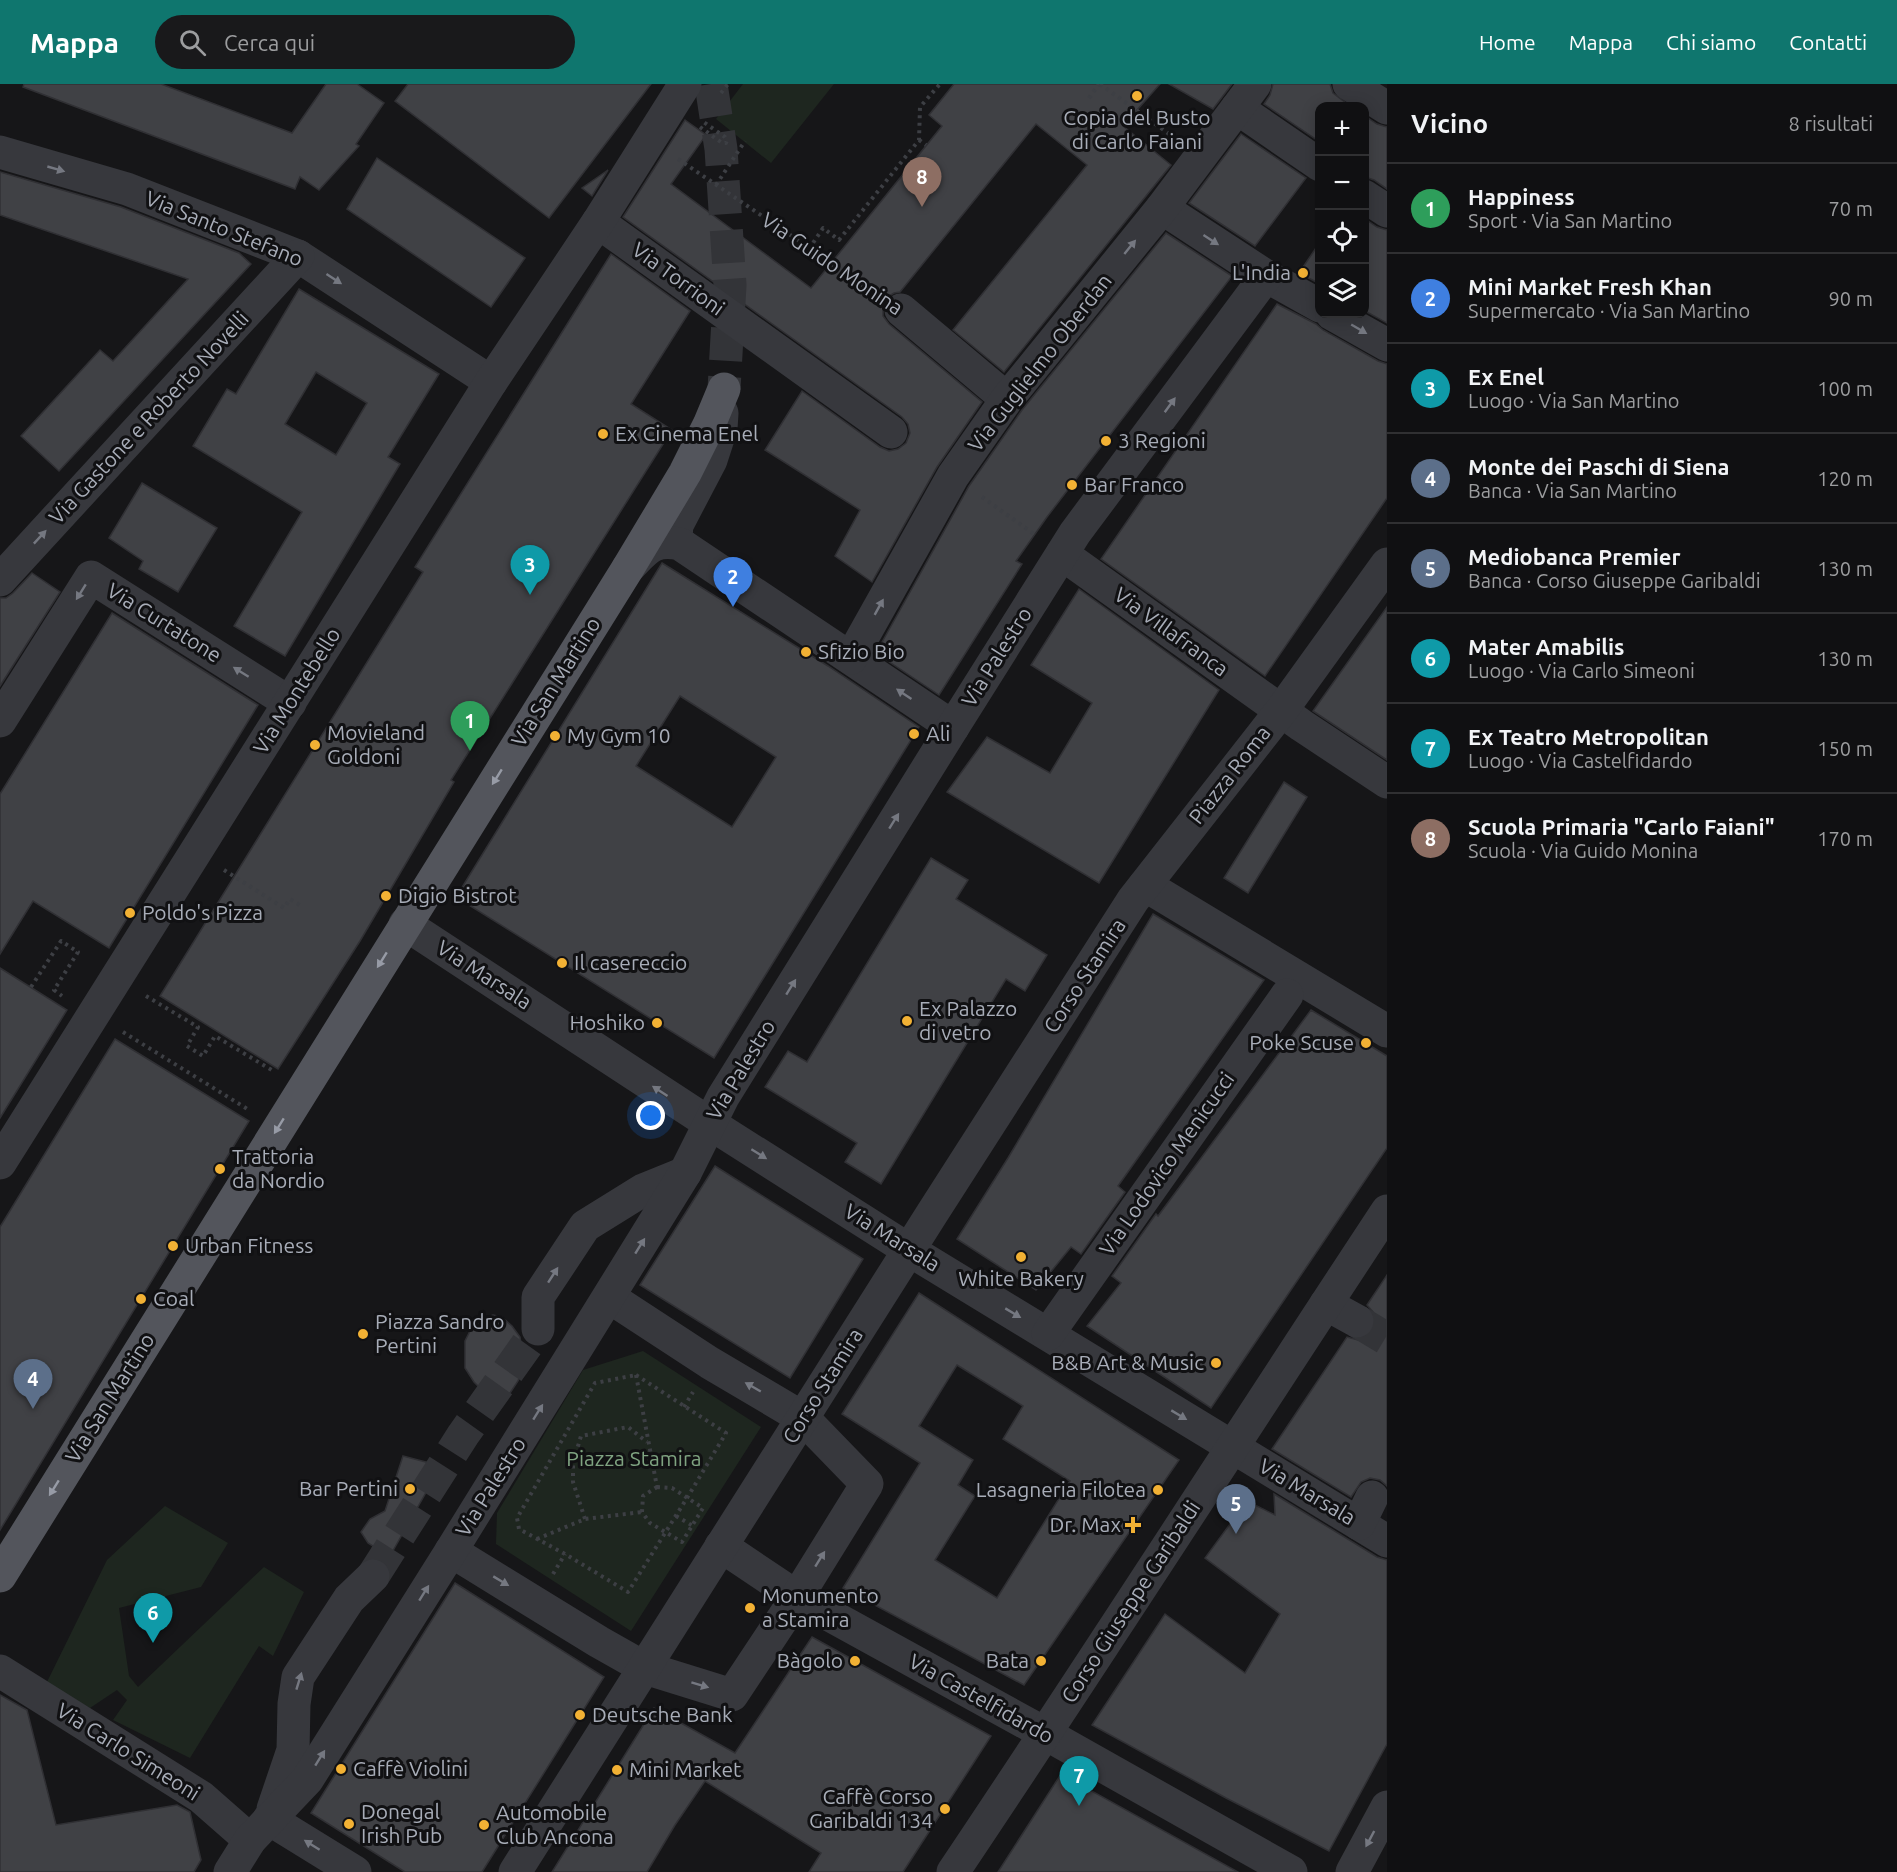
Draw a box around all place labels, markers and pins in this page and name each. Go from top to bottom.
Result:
marker: Copia del Busto di Carlo Faiani [1130,89,1144,103]
place label: Copia del Busto di Carlo Faiani [1063,105,1211,153]
pin: 8 [902,158,942,207]
place label: L'India [1232,260,1291,284]
marker: L'India [1296,266,1310,280]
place label: Ex Cinema Enel [615,421,759,445]
marker: Ex Cinema Enel [596,427,610,441]
place label: 3 Regioni [1118,428,1206,452]
marker: 3 Regioni [1099,434,1113,448]
place label: Bar Franco [1084,472,1184,496]
marker: Bar Franco [1065,478,1079,492]
pin: 3 [510,546,550,595]
pin: 2 [714,558,752,607]
place label: Sfizio Bio [818,639,905,663]
marker: Sfizio Bio [799,645,813,659]
pin: 1 [450,702,490,751]
place label: Movieland Goldoni [327,720,425,768]
place label: Ali [926,721,950,745]
place label: My Gym 10 [567,723,671,747]
marker: Ali [907,727,921,741]
marker: My Gym 10 [548,729,562,743]
marker: Movieland Goldoni [308,738,322,752]
place label: Digio Bistrot [398,883,516,907]
marker: Digio Bistrot [379,889,393,903]
place label: Poldo's Pizza [142,900,263,924]
marker: Poldo's Pizza [123,906,137,920]
place label: Il casereccio [574,950,687,974]
marker: Il casereccio [555,956,569,970]
place label: Ex Palazzo di vetro [919,996,1017,1044]
place label: Hoshiko [569,1010,645,1034]
marker: Ex Palazzo di vetro [900,1014,914,1028]
marker: Hoshiko [650,1016,664,1030]
place label: Poke Scuse [1249,1030,1354,1054]
marker: Poke Scuse [1359,1036,1373,1050]
place label: Trattoria da Nordio [232,1144,325,1192]
marker: Trattoria da Nordio [213,1162,227,1176]
place label: Urban Fitness [185,1233,313,1257]
marker: Urban Fitness [166,1239,180,1253]
marker: White Bakery [1014,1250,1028,1264]
place label: White Bakery [958,1266,1084,1290]
place label: Coal [153,1286,194,1310]
marker: Coal [134,1292,148,1306]
place label: Piazza Sandro Pertini [375,1309,505,1357]
marker: Piazza Sandro Pertini [356,1327,370,1341]
place label: B&B Art & Music [1051,1350,1204,1374]
marker: B&B Art & Music [1209,1356,1223,1370]
pin: 4 [14,1360,52,1409]
place label: Bar Pertini [299,1476,398,1500]
place label: Lasagneria Filotea [976,1477,1146,1501]
marker: Bar Pertini [403,1482,417,1496]
marker: Lasagneria Filotea [1151,1483,1165,1497]
pin: 5 [1216,1484,1256,1534]
place label: Dr. Max [1050,1512,1121,1536]
marker: Dr. Max [1126,1518,1140,1532]
place label: Monumento a Stamira [762,1583,879,1631]
pin: 6 [134,1594,172,1643]
marker: Monumento a Stamira [743,1601,757,1615]
place label: Bàgolo [777,1648,843,1672]
place label: Bata [986,1648,1029,1672]
marker: Bàgolo [848,1654,862,1668]
marker: Bata [1034,1654,1048,1668]
place label: Deutsche Bank [592,1702,733,1726]
marker: Deutsche Bank [573,1708,587,1722]
place label: Caffè Violini [353,1756,468,1780]
pin: 7 [1060,1756,1098,1806]
place label: Mini Market [629,1757,741,1781]
marker: Caffè Violini [334,1762,348,1776]
marker: Mini Market [610,1763,624,1777]
place label: Caffè Corso Garibaldi 134 [809,1784,933,1832]
place label: Donegal Irish Pub [361,1799,442,1847]
place label: Automobile Club Ancona [496,1800,614,1848]
marker: Caffè Corso Garibaldi 134 [938,1802,952,1816]
marker: Donegal Irish Pub [342,1817,356,1831]
marker: Automobile Club Ancona [477,1818,491,1832]

